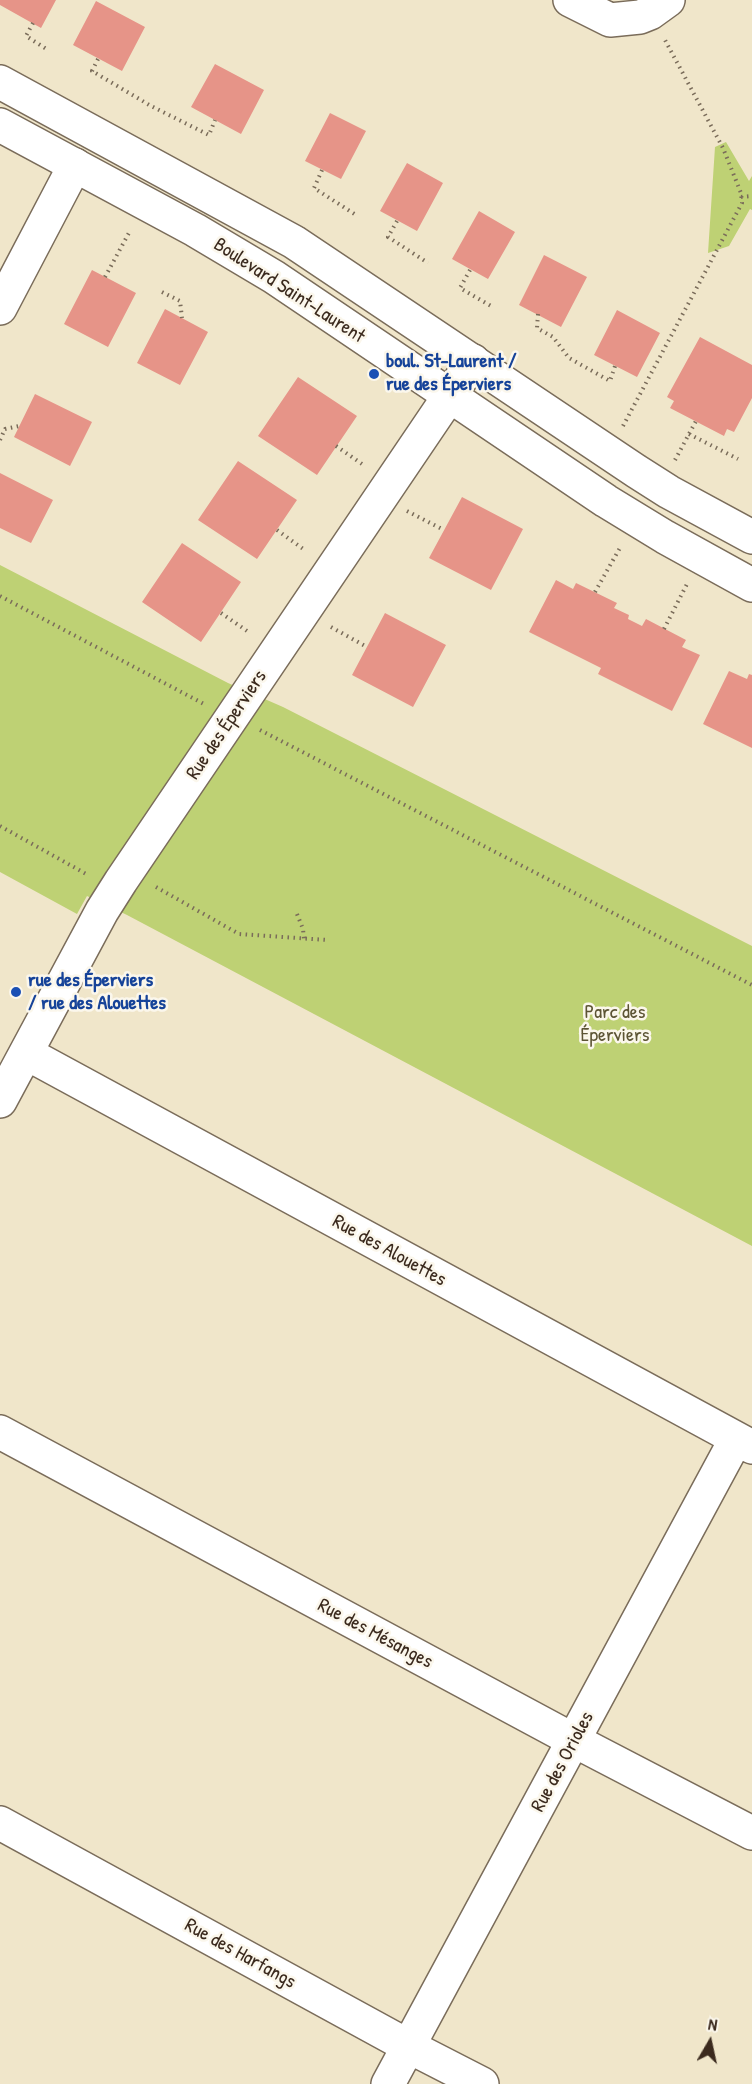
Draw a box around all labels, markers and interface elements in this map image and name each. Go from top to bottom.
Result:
street label: Boulevard Saint-Laurent [209,233,369,349]
place label: boul. St-Laurent / rue des Éperviers [386,350,517,397]
marker: boul. St-Laurent / rue des Éperviers [367,367,381,381]
street label: Rue des Éperviers [182,666,272,784]
place label: rue des Éperviers / rue des Alouettes [28,969,166,1016]
marker: rue des Éperviers / rue des Alouettes [9,985,23,999]
park label: Parc des Éperviers [581,1001,649,1048]
street label: Rue des Alouettes [328,1210,450,1292]
street label: Rue des Mésanges [313,1594,437,1674]
street label: Rue des Orioles [527,1708,599,1816]
street label: Rue des Harfangs [180,1914,300,1994]
north arrow [680,2012,740,2072]
text: N [707,2013,719,2036]

